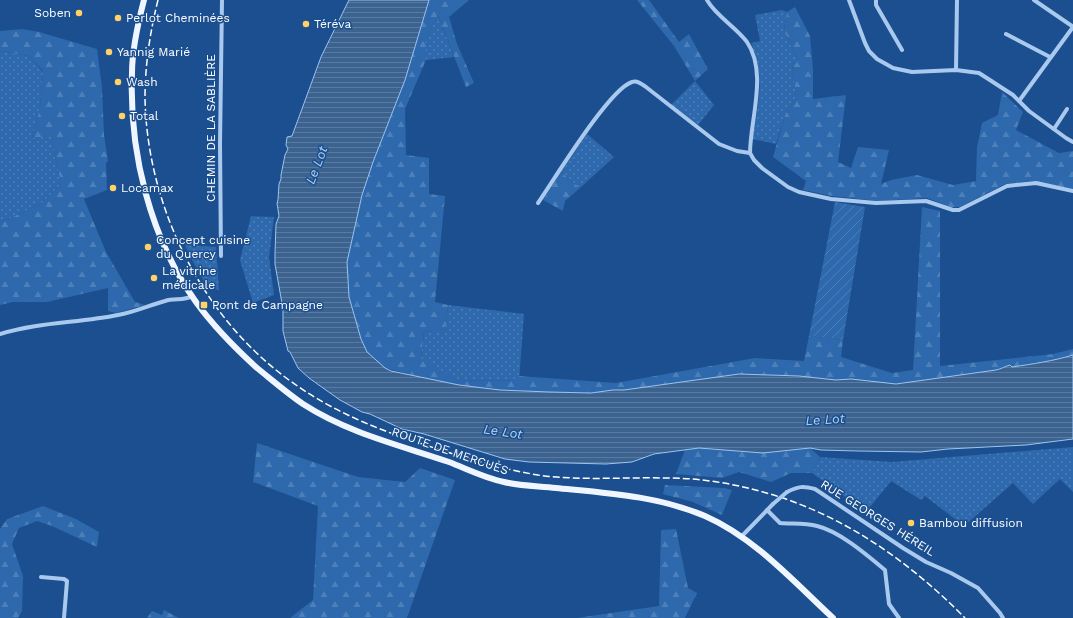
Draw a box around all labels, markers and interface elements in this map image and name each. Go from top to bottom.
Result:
place label: Soben [34,6,71,20]
marker: Soben [74,8,84,18]
place label: Perlot Cheminées [126,11,230,25]
marker: Perlot Cheminées [113,13,123,23]
place label: Téréva [314,17,351,31]
marker: Téréva [301,19,311,29]
place label: Yannig Marié [117,45,190,59]
marker: Yannig Marié [104,47,114,57]
street label: CHEMIN DE LA SABLIÈRE [204,54,218,202]
place label: Wash [126,75,158,89]
marker: Wash [113,77,123,87]
place label: Total [130,109,159,123]
marker: Total [117,111,127,121]
water label: Le Lot [302,143,331,186]
place label: Locamax [121,181,173,195]
marker: Locamax [108,183,118,193]
place label: Concept cuisine du Quercy [156,233,250,261]
marker: Concept cuisine du Quercy [143,242,153,252]
place label: La vitrine médicale [162,264,216,292]
marker: La vitrine médicale [149,273,159,283]
place label: Pont de Campagne [212,298,323,312]
marker: Pont de Campagne [199,300,209,310]
water label: Le Lot [805,411,846,428]
water label: Le Lot [482,421,524,442]
street label: ROUTE DE MERCUÈS [390,424,510,478]
street label: RUE GEORGES HÉREIL [818,477,938,559]
place label: Bambou diffusion [919,516,1023,530]
marker: Bambou diffusion [906,518,916,528]

